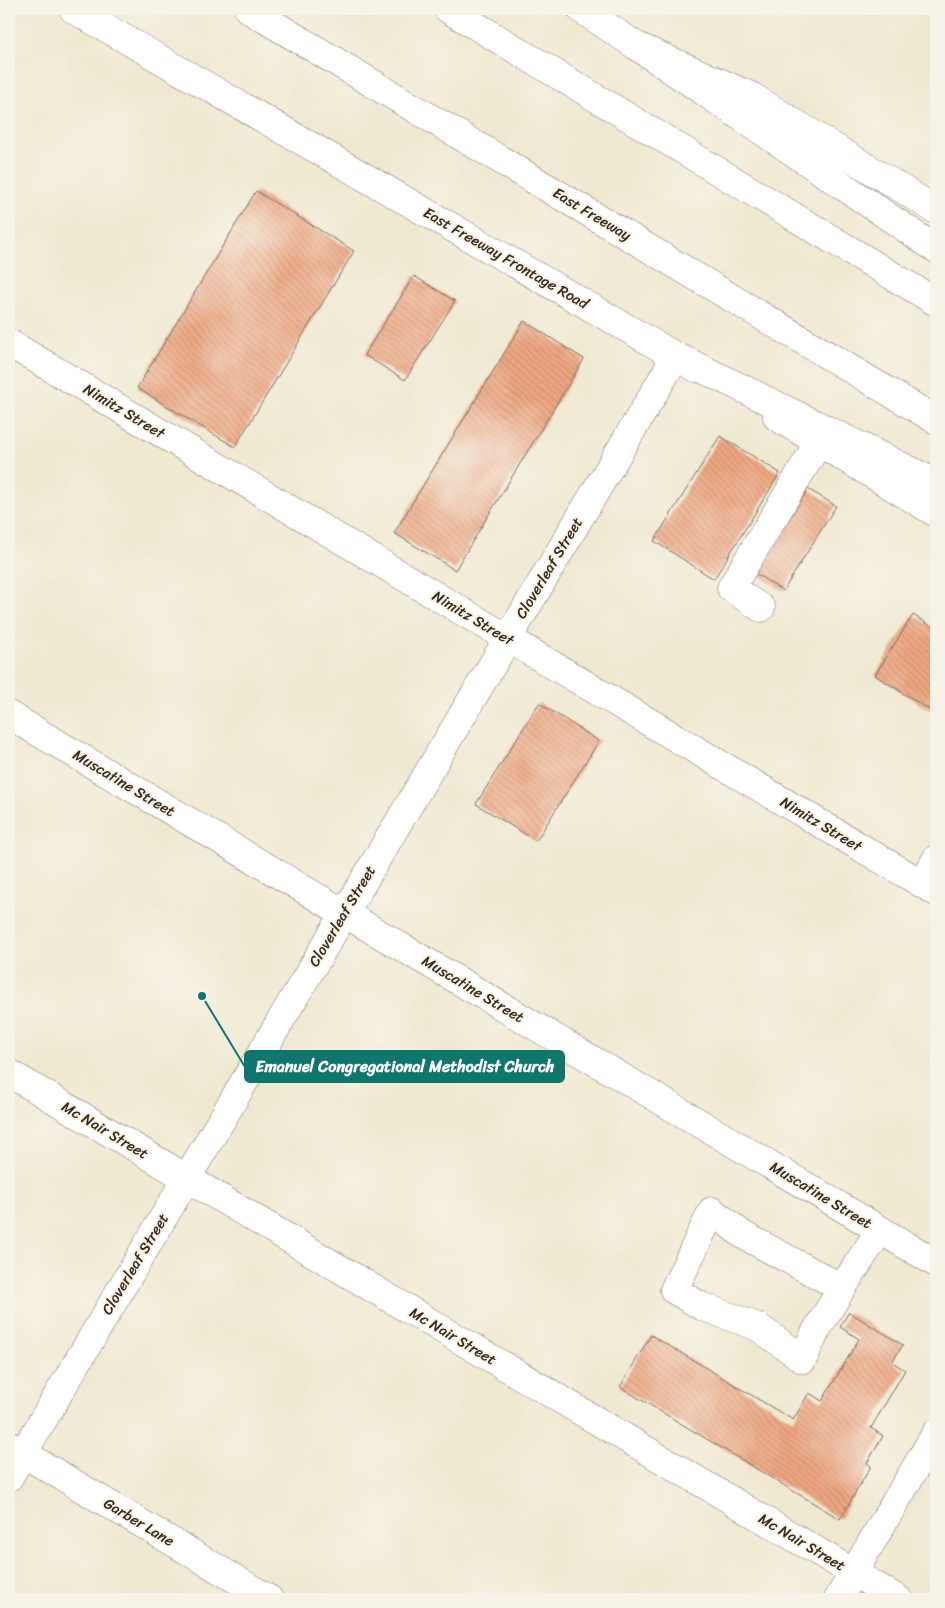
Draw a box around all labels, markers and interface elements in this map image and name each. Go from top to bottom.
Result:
street label: East Freeway [548,180,637,248]
street label: East Freeway Frontage Road [418,200,595,317]
street label: Nimitz Street [78,376,171,446]
street label: Cloverleaf Street [508,512,590,624]
street label: Nimitz Street [427,583,520,653]
street label: Muscatine Street [68,742,181,824]
street label: Nimitz Street [775,789,868,859]
street label: Cloverleaf Street [301,860,383,972]
street label: Muscatine Street [417,948,530,1030]
callout: Emanuel Congregational Methodist Church [245,1051,564,1082]
text: Emanuel Congregational Methodist Church [256,1052,555,1081]
street label: Mc Nair Street [56,1094,154,1167]
street label: Muscatine Street [765,1154,878,1236]
street label: Cloverleaf Street [94,1208,176,1320]
street label: Mc Nair Street [404,1300,502,1373]
street label: Garber Lane [98,1490,180,1554]
street label: Mc Nair Street [753,1506,851,1579]

